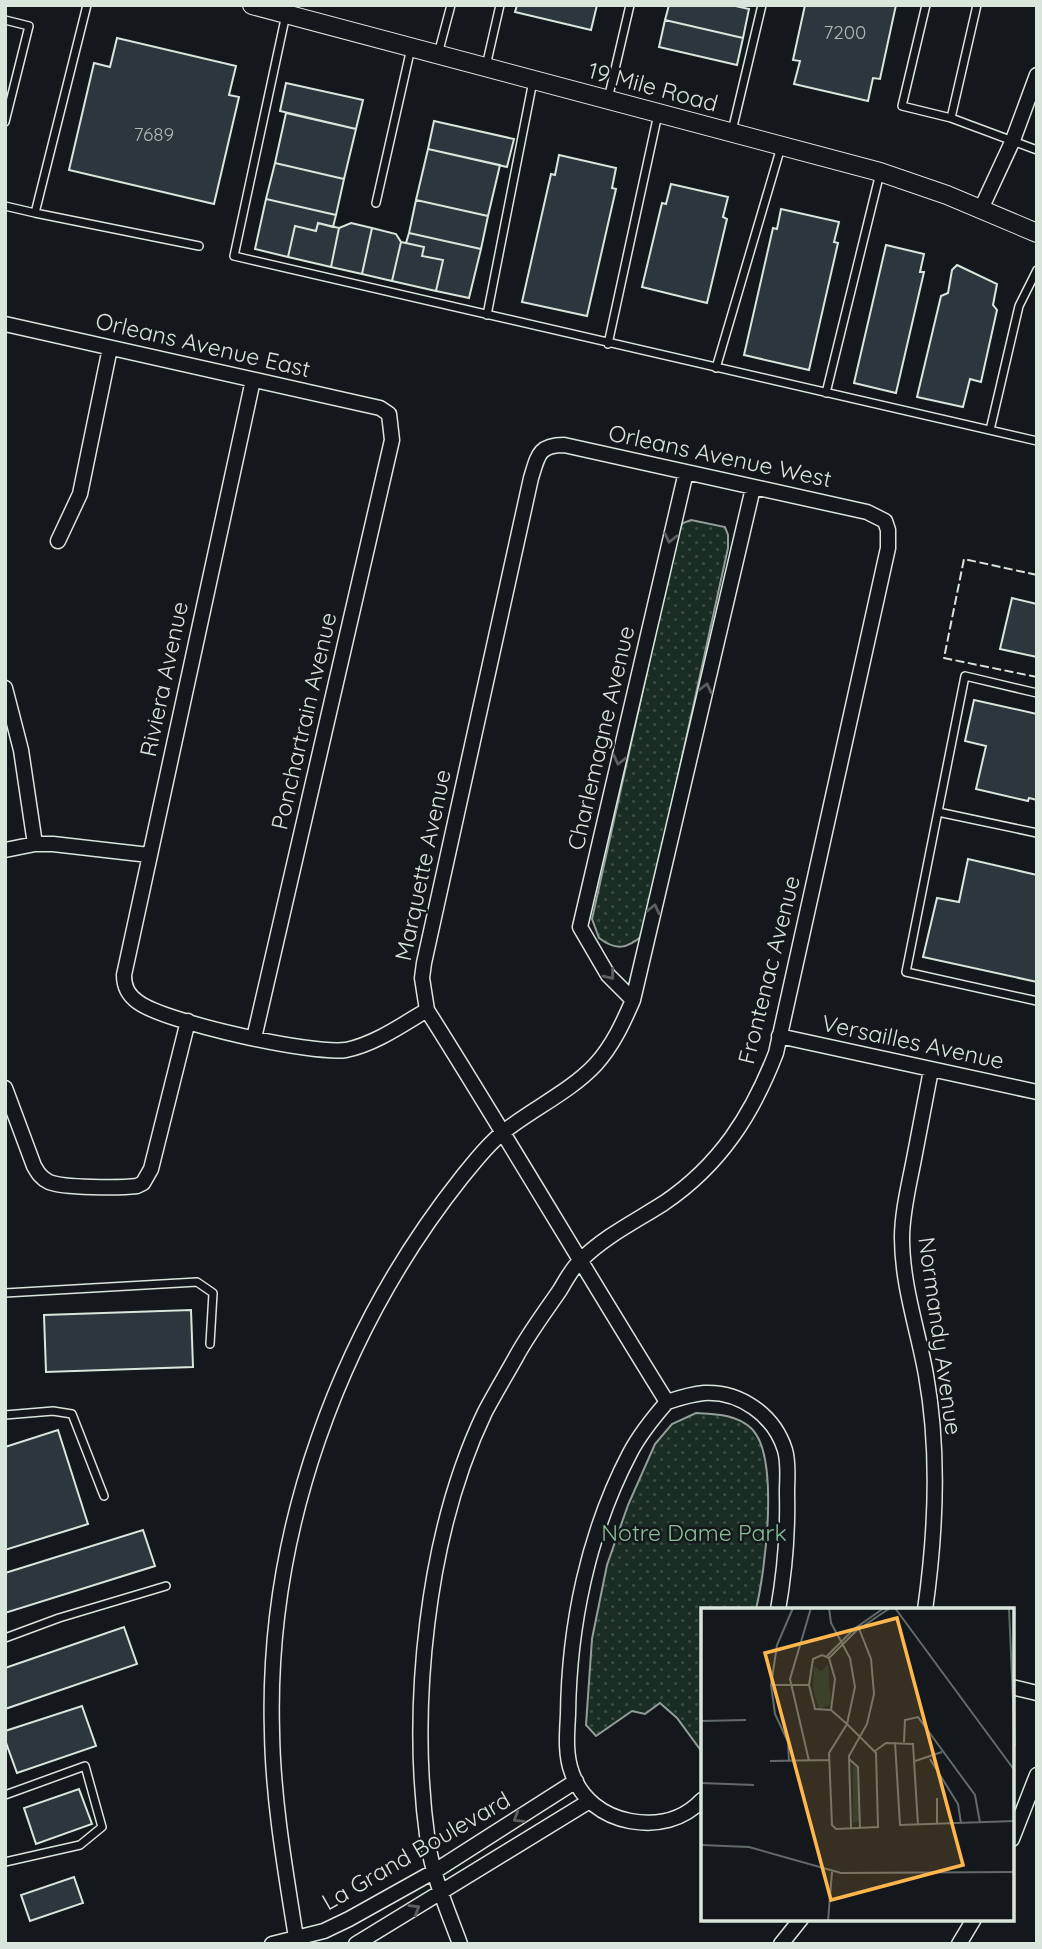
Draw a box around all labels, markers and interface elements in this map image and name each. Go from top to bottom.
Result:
house number: 7200 [824,20,866,44]
street label: 19 Mile Road [585,55,721,118]
house number: 7689 [134,122,174,146]
street label: Orleans Avenue East [93,306,313,383]
street label: Orleans Avenue West [606,418,834,493]
one-way arrow [664,532,678,544]
street label: Riviera Avenue [133,599,194,759]
street label: Ponchartrain Avenue [264,610,343,832]
street label: Charlemagne Avenue [561,623,640,853]
one-way arrow [698,682,712,694]
one-way arrow [613,754,627,766]
street label: Marquette Avenue [388,767,457,963]
street label: Frontenac Avenue [731,873,806,1067]
one-way arrow [646,903,660,915]
one-way arrow [601,967,614,979]
street label: Versailles Avenue [819,1008,1007,1075]
street label: Normandy Avenue [912,1235,969,1437]
park label: Notre Dame Park [601,1518,787,1547]
inset map [701,1608,1014,1921]
street label: La Grand Boulevard [316,1785,515,1916]
one-way arrow [513,1810,526,1823]
one-way arrow [407,1904,420,1917]

